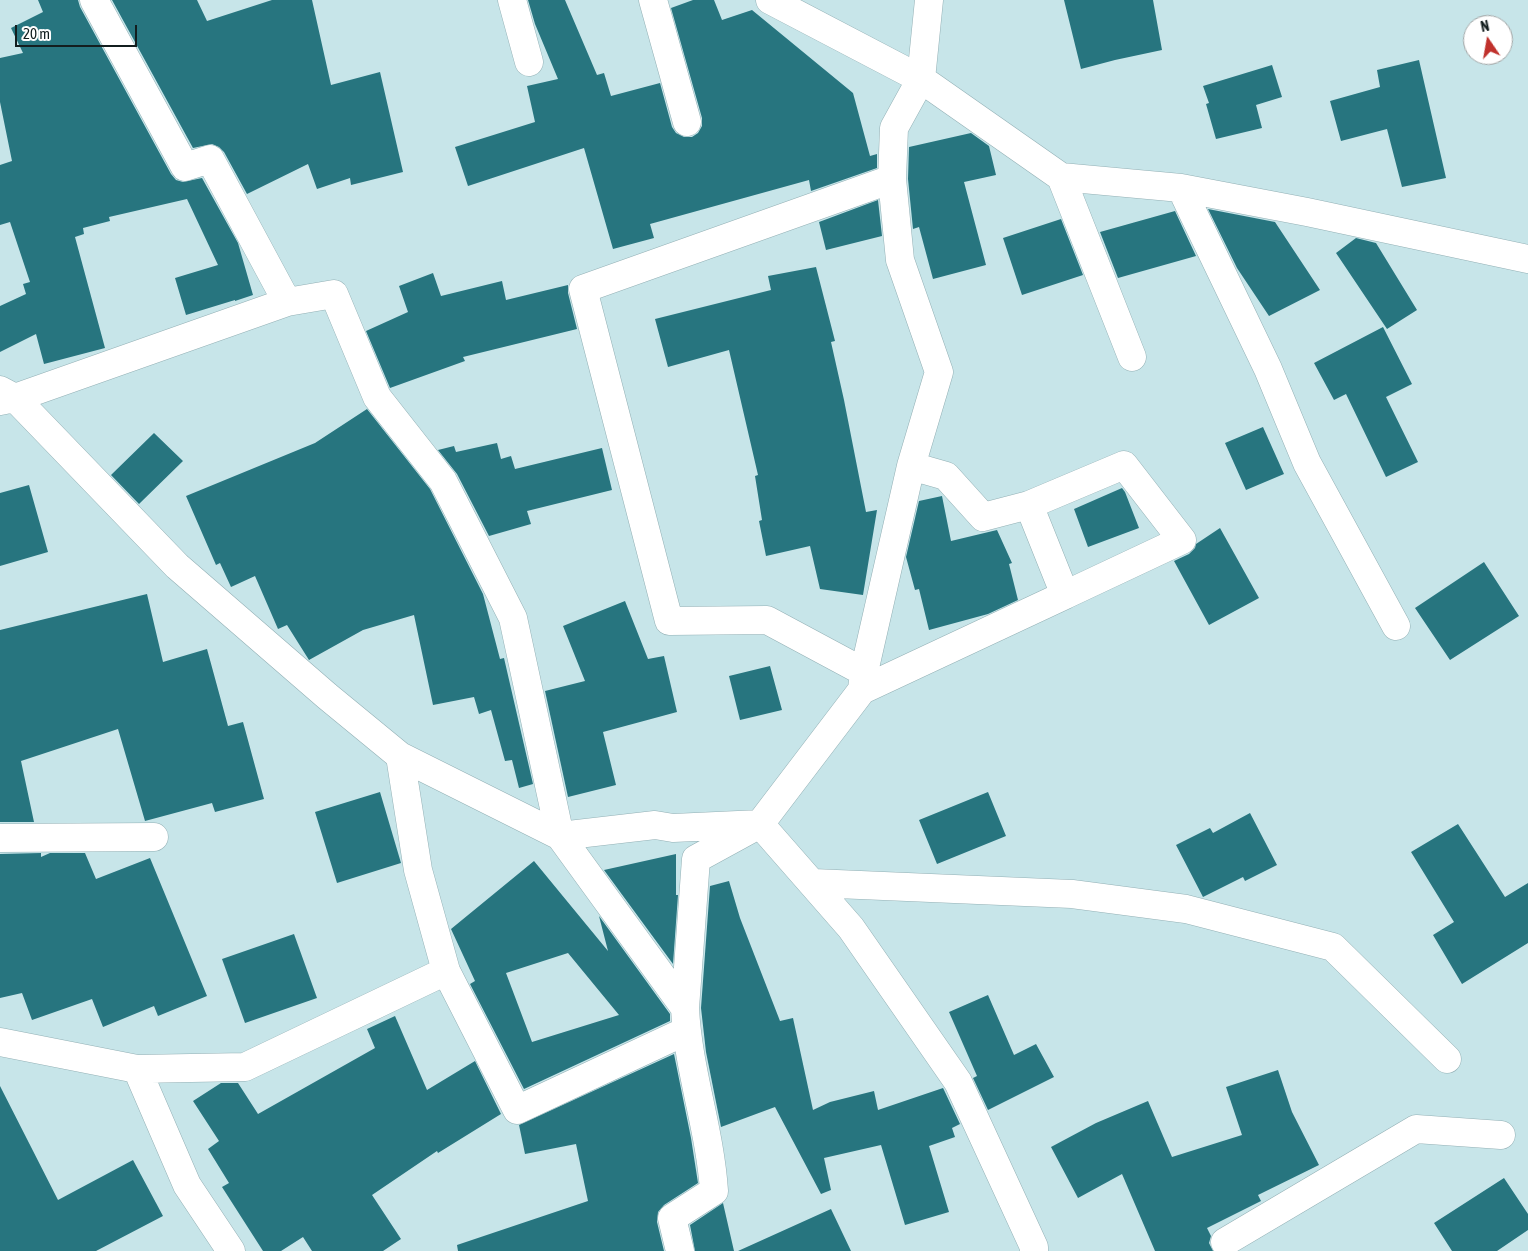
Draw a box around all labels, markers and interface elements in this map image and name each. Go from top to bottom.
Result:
scale bar [18,15,140,47]
north arrow [1463,15,1513,65]
text: N [1479,18,1491,35]
text: 20 m [23,25,50,42]

